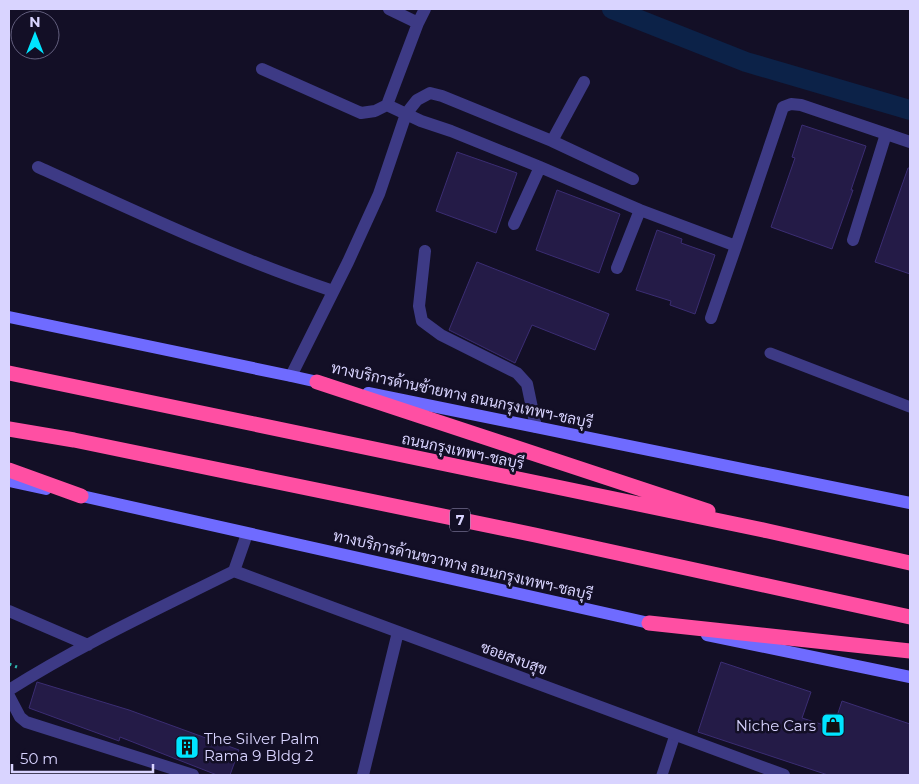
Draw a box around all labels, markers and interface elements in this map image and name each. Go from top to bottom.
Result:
north arrow [10,10,60,60]
text: N [29,13,41,31]
street label: ทางบริการด้านซ้ายทาง ถนนกรุงเทพฯ-ชลบุรี [329,358,595,434]
street label: ถนนกรุงเทพฯ-ชลบุรี [400,429,526,475]
road number: 7 [450,508,470,532]
street label: ทางบริการด้านขวาทาง ถนนกรุงเทพฯ-ชลบุรี [331,526,595,606]
street label: ซอยสงบสุข [477,637,550,681]
shop icon: Niche Cars [820,712,846,738]
place label: Niche Cars [736,716,816,735]
place label: The Silver Palm Rama 9 Bldg 2 [204,729,319,765]
building icon: The Silver Palm Rama 9 Bldg 2 [174,734,200,760]
scale bar [12,742,154,774]
text: 50 m [20,749,58,768]

